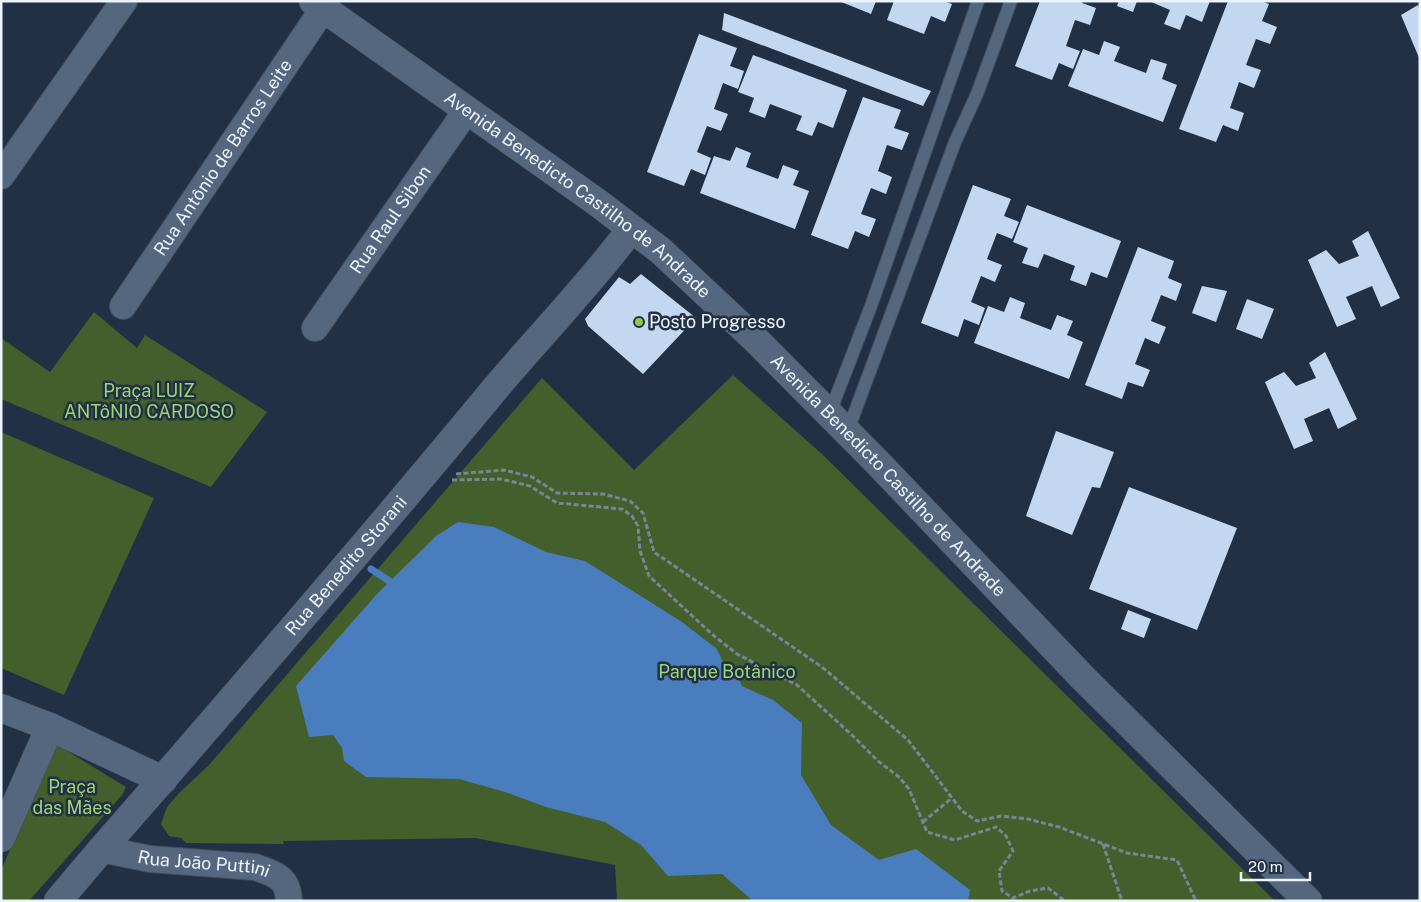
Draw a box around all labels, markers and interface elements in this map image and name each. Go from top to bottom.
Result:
street label: Rua Antônio de Barros Leite [149,55,296,259]
street label: Avenida Benedicto Castilho de Andrade [441,87,715,302]
street label: Rua Raul Sibon [345,161,435,278]
place label: Posto Progresso [649,311,786,332]
marker: Posto Progresso [633,316,645,328]
street label: Avenida Benedicto Castilho de Andrade [766,350,1011,601]
park label: Praça LUIZ ANTôNIO CARDOSO [64,380,234,422]
street label: Rua Benedito Storani [281,491,411,639]
park label: Parque Botânico [658,661,796,682]
park label: Praça das Mães [32,776,112,818]
street label: Rua João Puttini [136,846,273,881]
scale bar [1241,850,1310,882]
text: 20 m [1248,858,1283,875]

